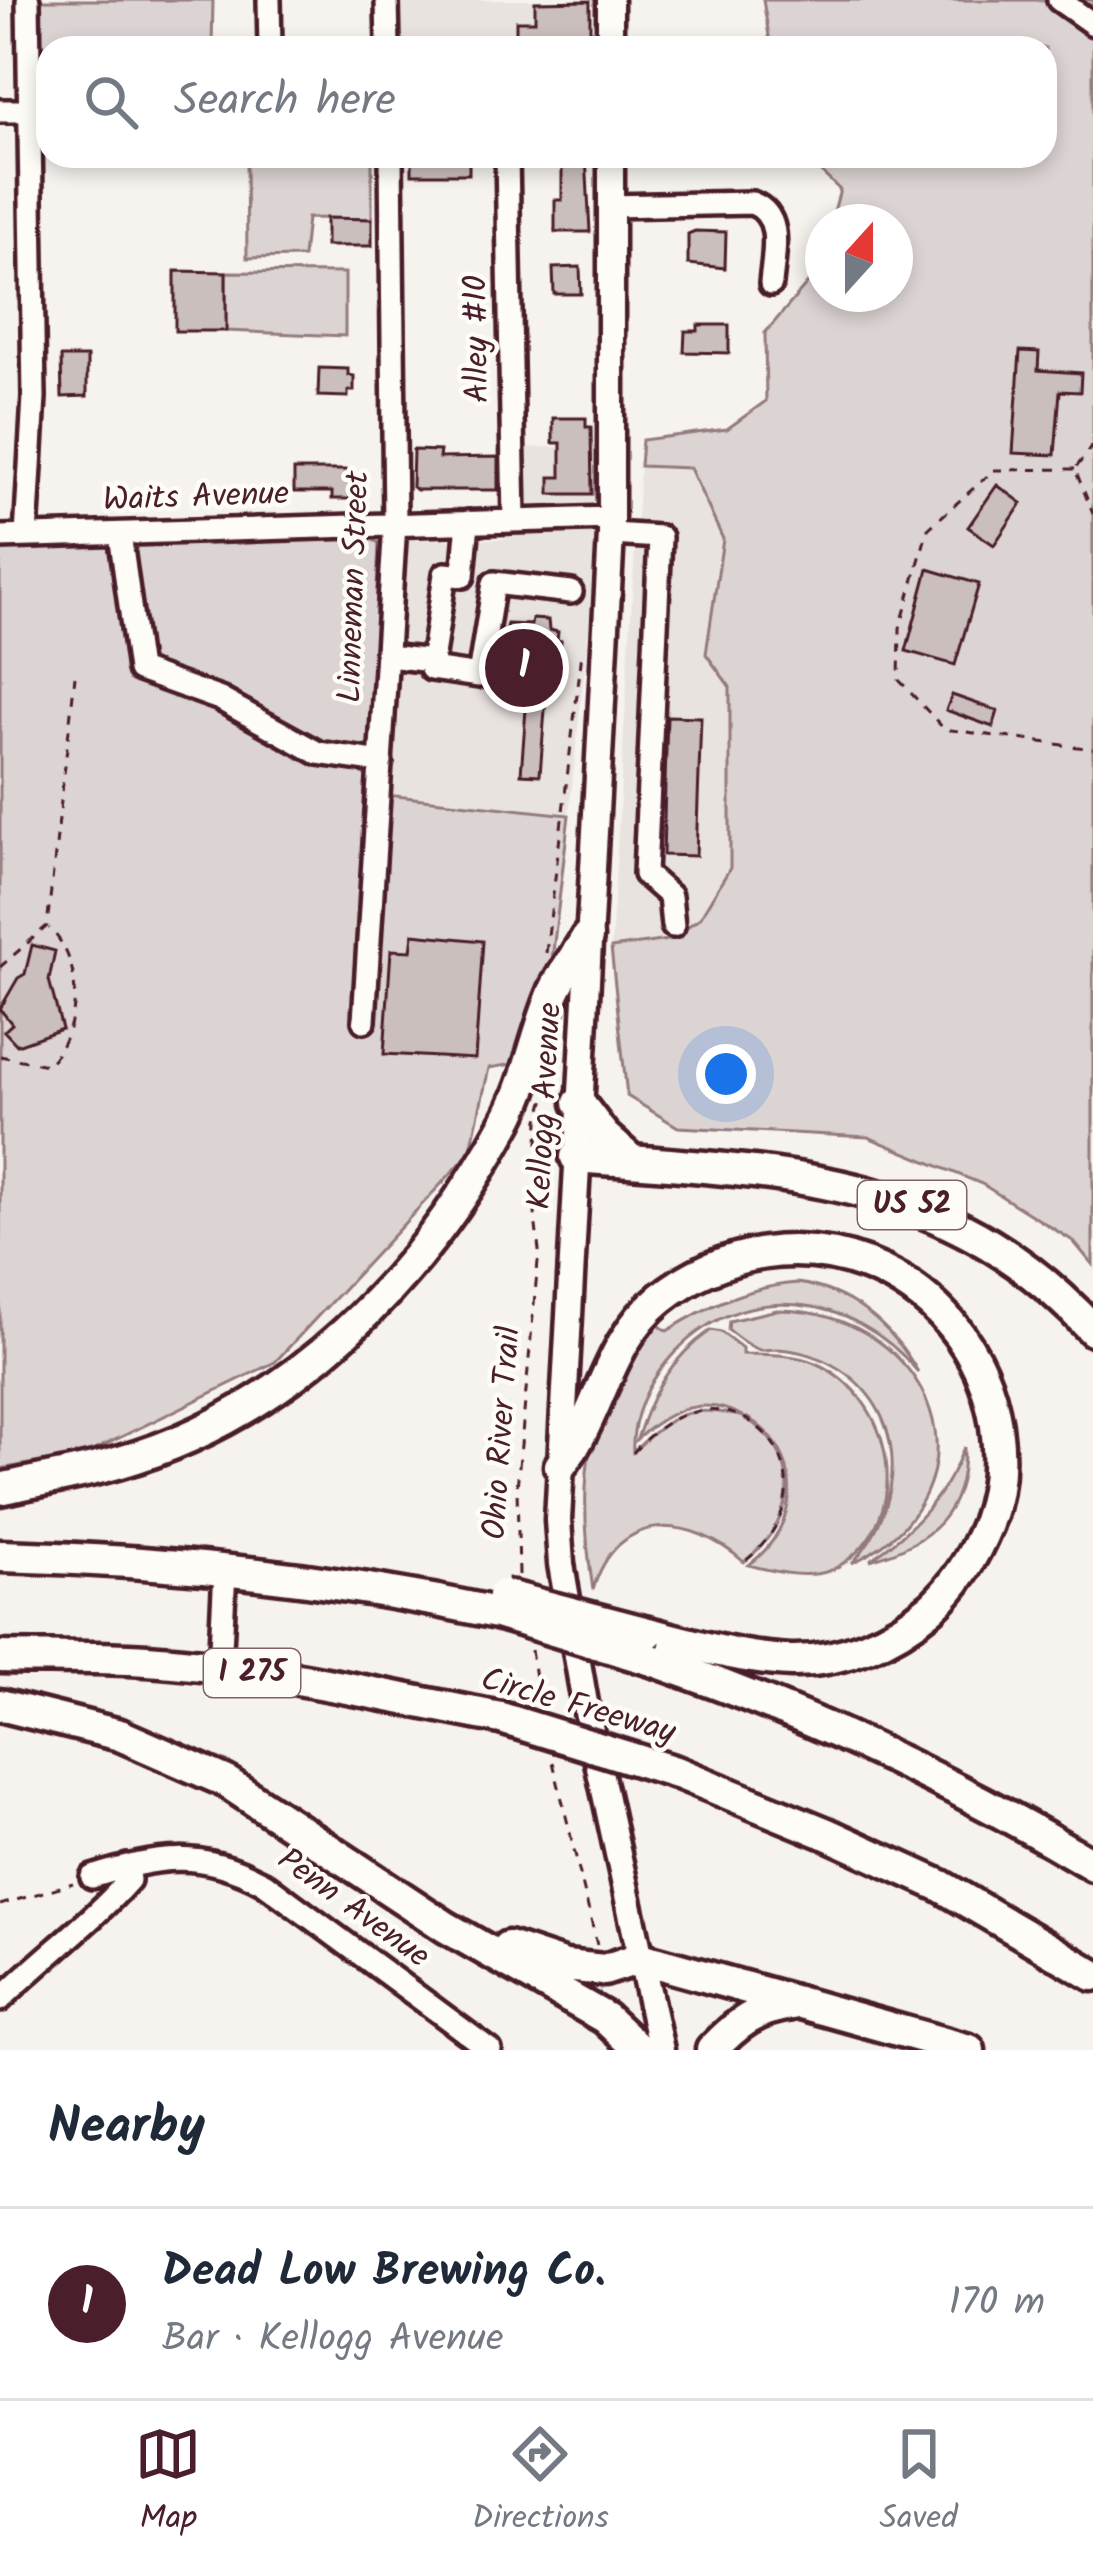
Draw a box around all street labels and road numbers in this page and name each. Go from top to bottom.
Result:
street label: Alley #10 [450,274,506,404]
street label: Waits Avenue [102,468,290,528]
street label: Linneman Street [324,469,386,704]
street label: Kellogg Avenue [514,1001,578,1211]
road number: US 52 [858,1181,966,1229]
street label: Ohio River Trail [469,1324,537,1542]
road number: I 275 [204,1649,300,1697]
street label: Circle Freeway [474,1654,682,1760]
street label: Penn Avenue [265,1835,441,1983]

